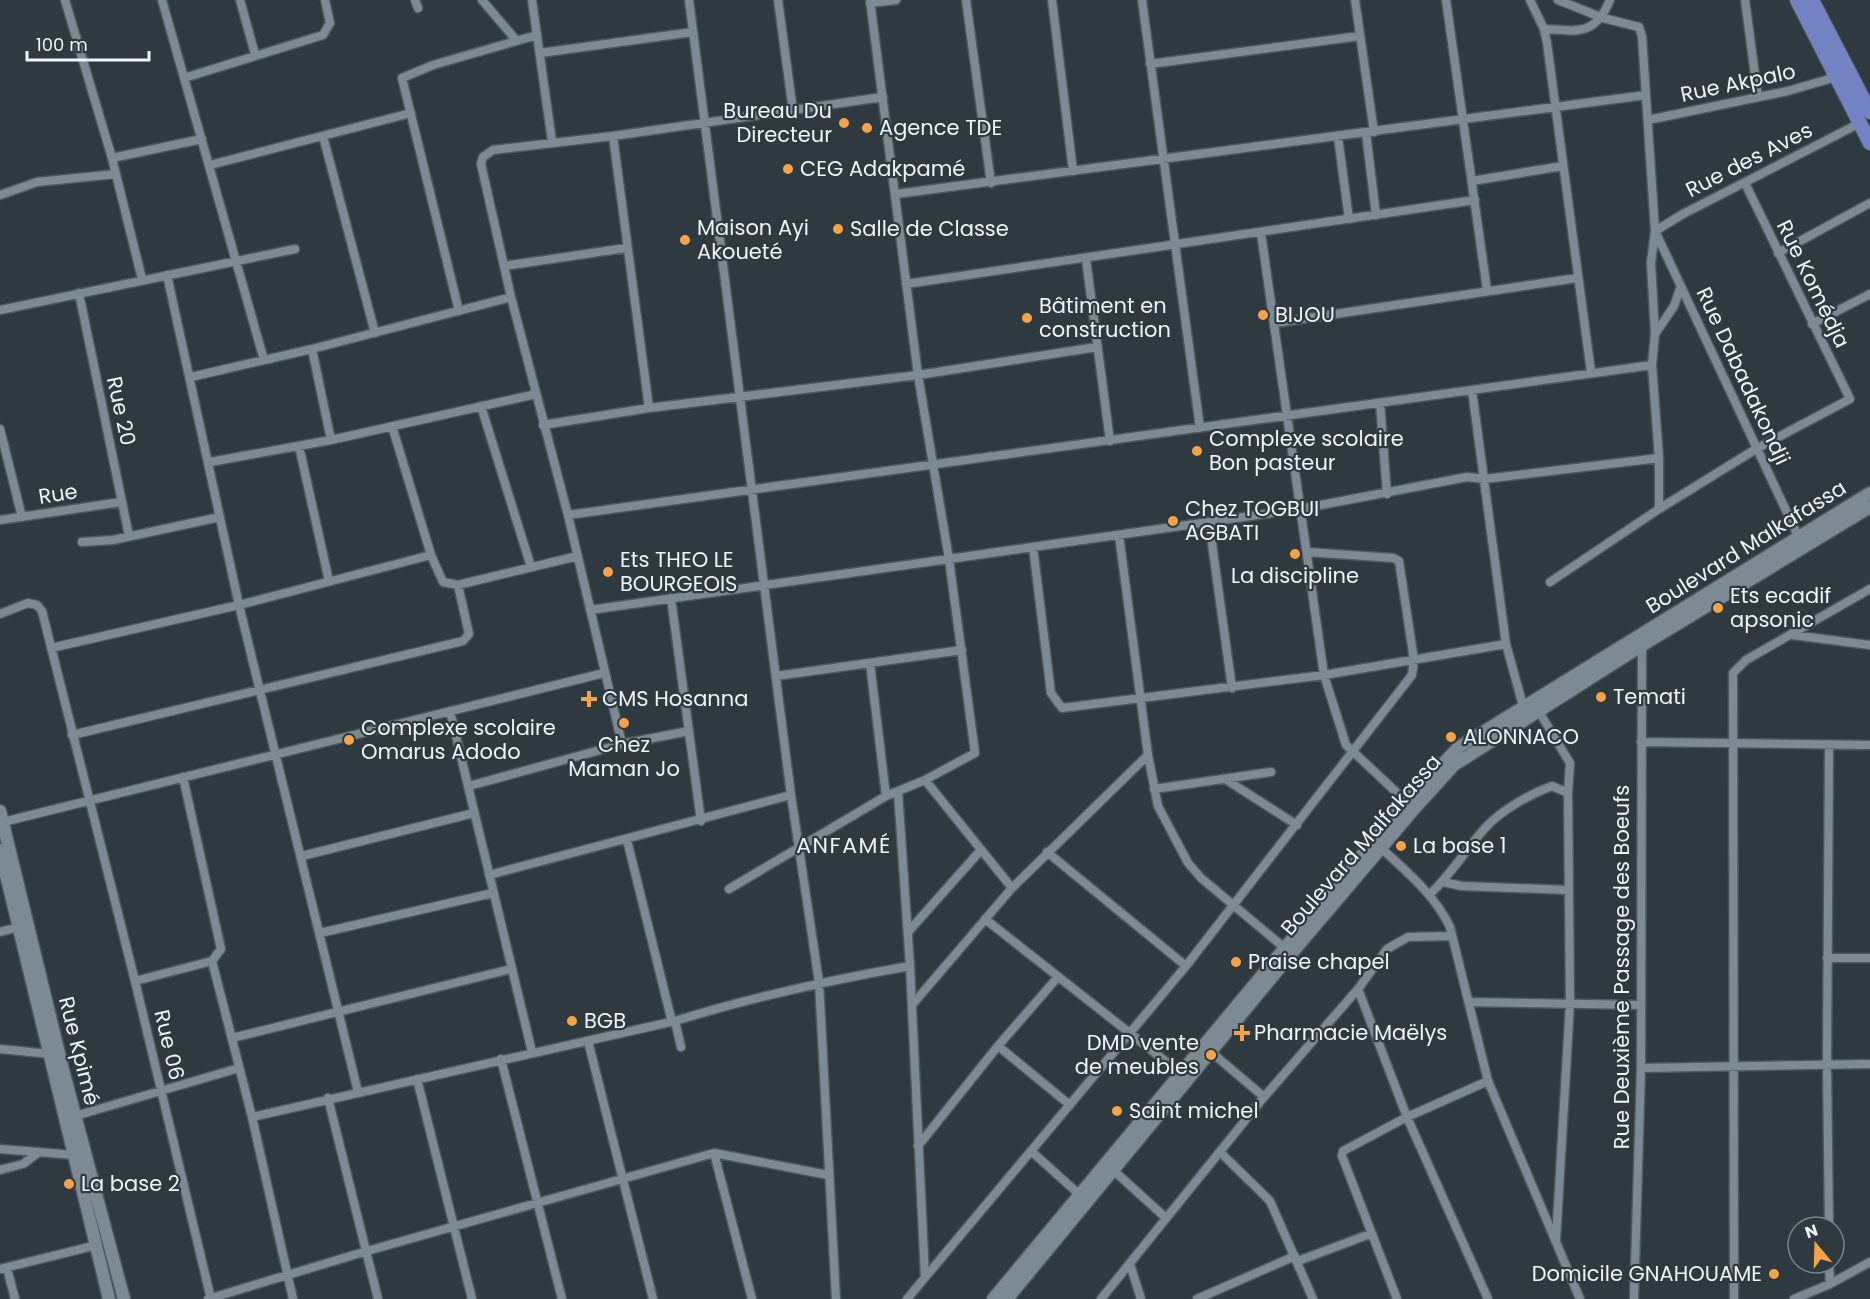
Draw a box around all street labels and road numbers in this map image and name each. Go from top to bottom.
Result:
street label: Rue Akpalo [1678,56,1798,109]
street label: Rue des Aves [1680,115,1817,204]
street label: Rue Komédja [1770,215,1857,353]
street label: Rue Dabadakondji [1690,282,1797,469]
street label: Rue 20 [100,374,143,448]
street label: Boulevard Malkafassa [1640,473,1851,620]
street label: Rue [36,476,80,511]
street label: Boulevard Malfakassa [1274,748,1447,941]
street label: Rue Deuxième Passage des Boeufs [1607,785,1636,1149]
street label: Rue Kpimé [52,993,107,1108]
street label: Rue 06 [147,1007,192,1083]

